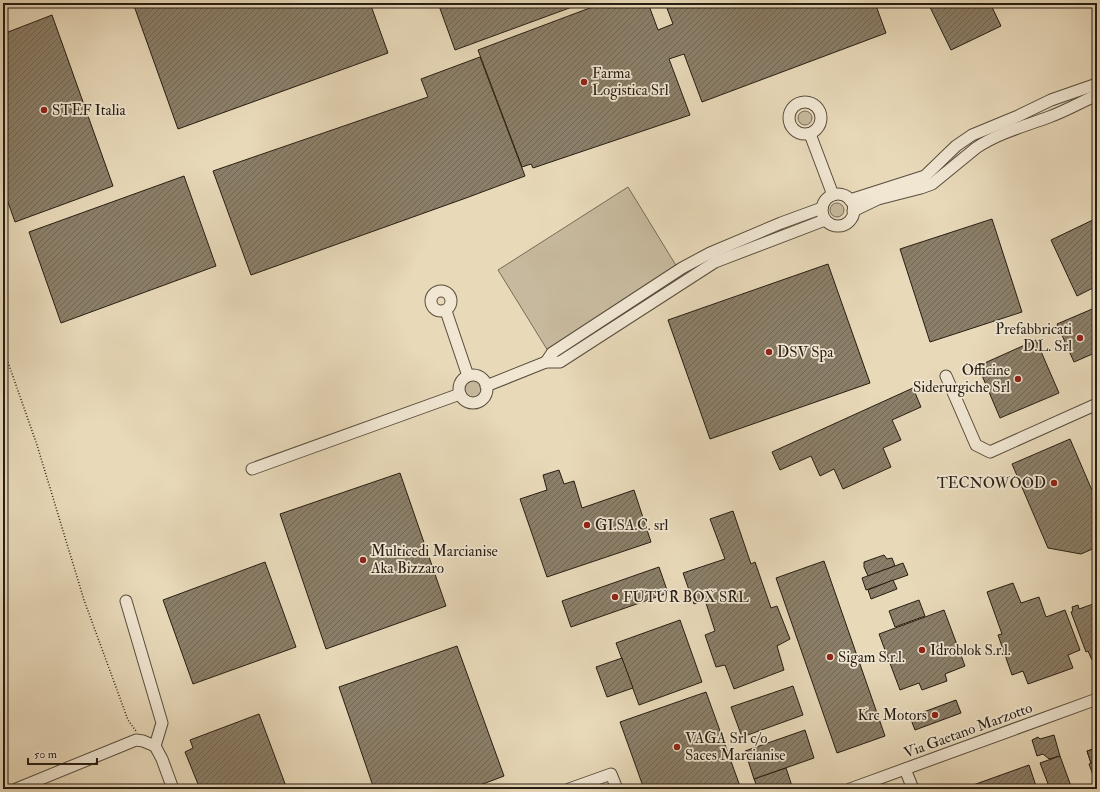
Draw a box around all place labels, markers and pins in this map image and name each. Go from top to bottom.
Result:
place label: Farma Logistica Srl [592,64,669,100]
marker: Farma Logistica Srl [579,77,589,87]
place label: STEF Italia [52,101,127,120]
marker: STEF Italia [39,105,49,115]
place label: Prefabbricati D.L. Srl [995,320,1072,356]
marker: Prefabbricati D.L. Srl [1075,333,1085,343]
place label: DSV Spa [777,343,834,363]
marker: DSV Spa [764,347,774,357]
place label: Officine Siderurgiche Srl [913,361,1010,397]
marker: Officine Siderurgiche Srl [1013,374,1023,384]
place label: TECNOWOOD [937,474,1046,493]
marker: TECNOWOOD [1049,478,1059,488]
place label: GI.SA.C. srl [595,516,669,535]
marker: GI.SA.C. srl [582,520,592,530]
place label: Multicedi Marcianise Aka Bizzaro [370,542,498,578]
marker: Multicedi Marcianise Aka Bizzaro [358,555,368,565]
place label: FUTUR BOX SRL [623,588,749,607]
marker: FUTUR BOX SRL [610,592,620,602]
place label: Idroblok S.r.l. [930,641,1011,660]
marker: Idroblok S.r.l. [917,645,927,655]
place label: Sigam S.r.l. [838,648,905,667]
marker: Sigam S.r.l. [825,652,835,662]
place label: Krc Motors [858,706,927,725]
marker: Krc Motors [930,710,940,720]
place label: VAGA Srl c/o Saces Marcianise [685,729,786,765]
marker: VAGA Srl c/o Saces Marcianise [672,742,682,752]

